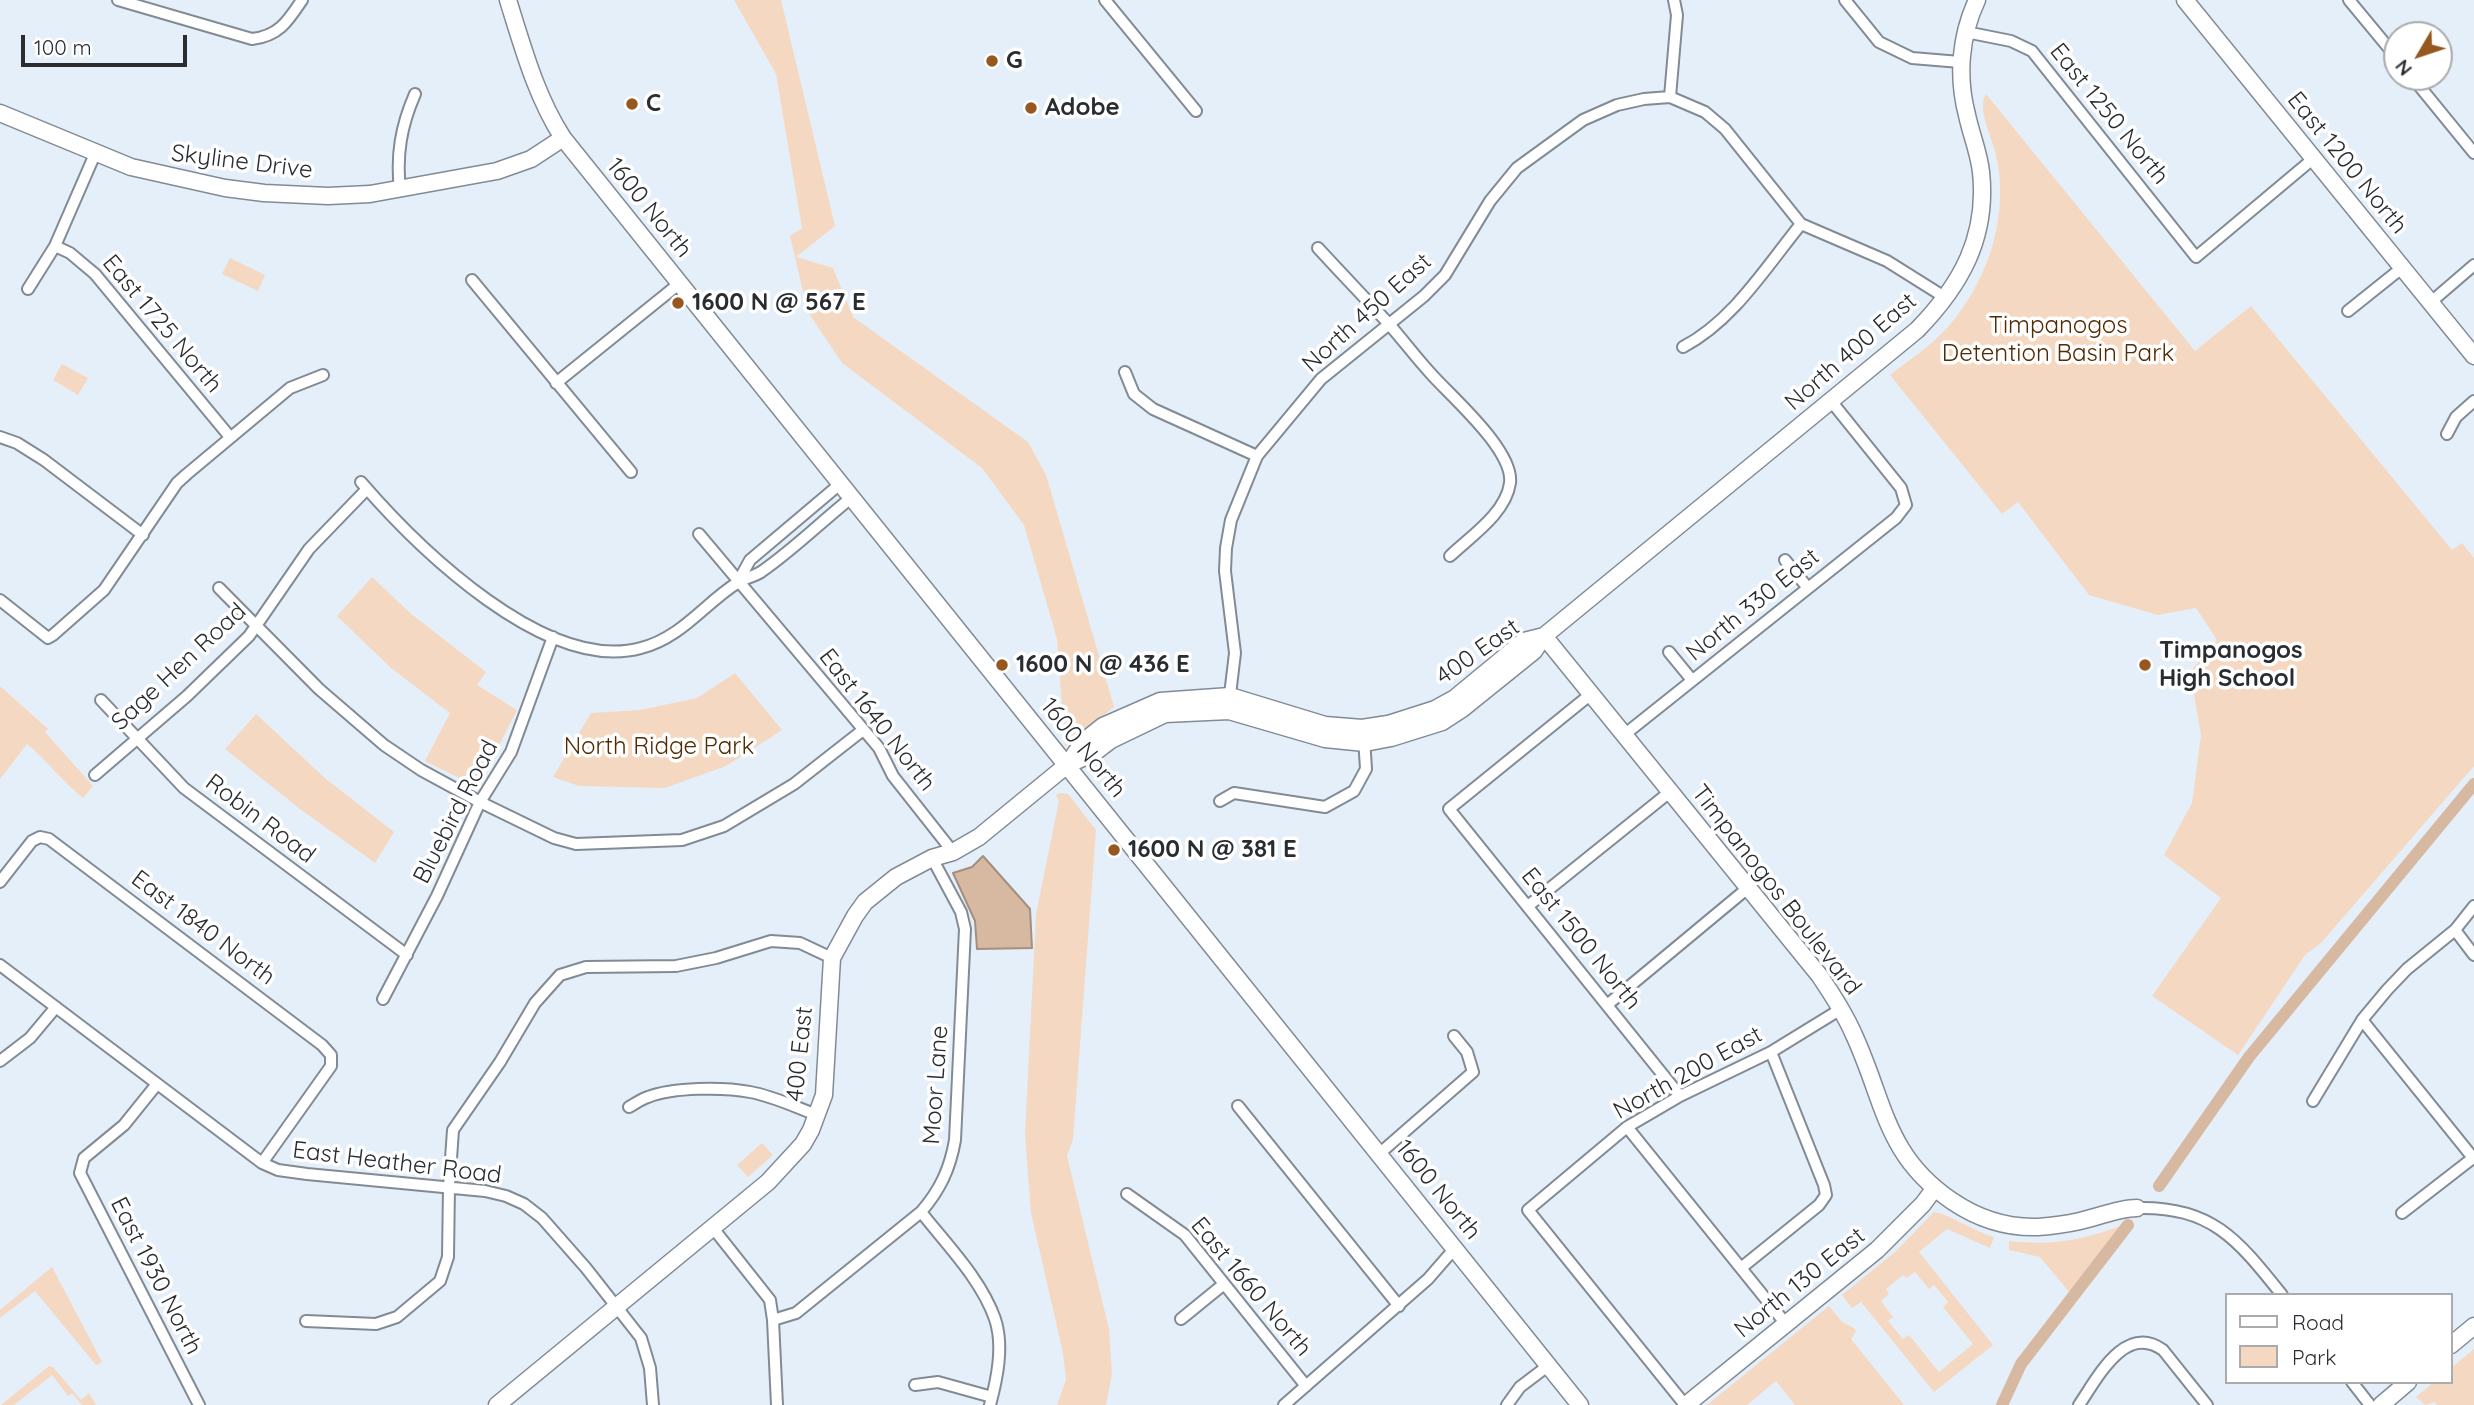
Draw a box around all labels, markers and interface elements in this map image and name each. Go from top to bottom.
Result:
scale bar [24,21,191,65]
north arrow [2383,21,2453,91]
text: 100 m [34,34,92,60]
street label: East 1250 North [2043,38,2175,190]
place label: G [1006,47,1023,75]
marker: G [984,53,1000,69]
text: N [2390,55,2417,81]
street label: East 1200 North [2281,86,2413,240]
place label: C [646,90,661,118]
place label: Adobe [1045,94,1120,122]
marker: C [624,96,640,112]
marker: Adobe [1023,100,1039,116]
street label: Skyline Drive [170,139,314,185]
street label: 1600 North [600,152,698,264]
street label: North 450 East [1296,247,1438,379]
street label: East 1725 North [96,249,228,399]
street label: North 400 East [1779,287,1923,417]
place label: 1600 N @ 567 E [692,289,866,317]
marker: 1600 N @ 567 E [670,295,686,311]
park label: Timpanogos Detention Basin Park [1942,312,2174,368]
street label: North 330 East [1681,542,1825,668]
street label: Sage Hen Road [106,597,252,737]
street label: 400 East [1431,613,1525,691]
place label: Timpanogos High School [2159,637,2303,693]
street label: East 1640 North [812,643,942,797]
place label: 1600 N @ 436 E [1016,651,1190,679]
marker: 1600 N @ 436 E [994,657,1010,673]
marker: Timpanogos High School [2137,657,2153,673]
street label: 1600 North [1034,692,1132,804]
park label: North Ridge Park [564,733,754,761]
street label: Bluebird Road [407,735,505,889]
street label: Robin Road [199,768,321,870]
street label: Timpanogos Boulevard [1685,779,1867,1001]
place label: 1600 N @ 381 E [1128,836,1297,864]
marker: 1600 N @ 381 E [1106,842,1122,858]
street label: East 1500 North [1515,862,1647,1016]
street label: East 1840 North [125,865,281,991]
street label: 400 East [781,1005,819,1103]
street label: North 200 East [1609,1020,1767,1126]
street label: Moor Lane [917,1024,955,1146]
street label: 1600 North [1389,1134,1487,1246]
street label: East Heather Road [291,1136,503,1190]
street label: East 1930 North [104,1192,208,1360]
street label: East 1660 North [1184,1212,1318,1362]
street label: North 130 East [1729,1222,1871,1344]
legend [2226,1293,2453,1384]
text: Road [2292,1309,2344,1335]
text: Park [2292,1344,2336,1370]

